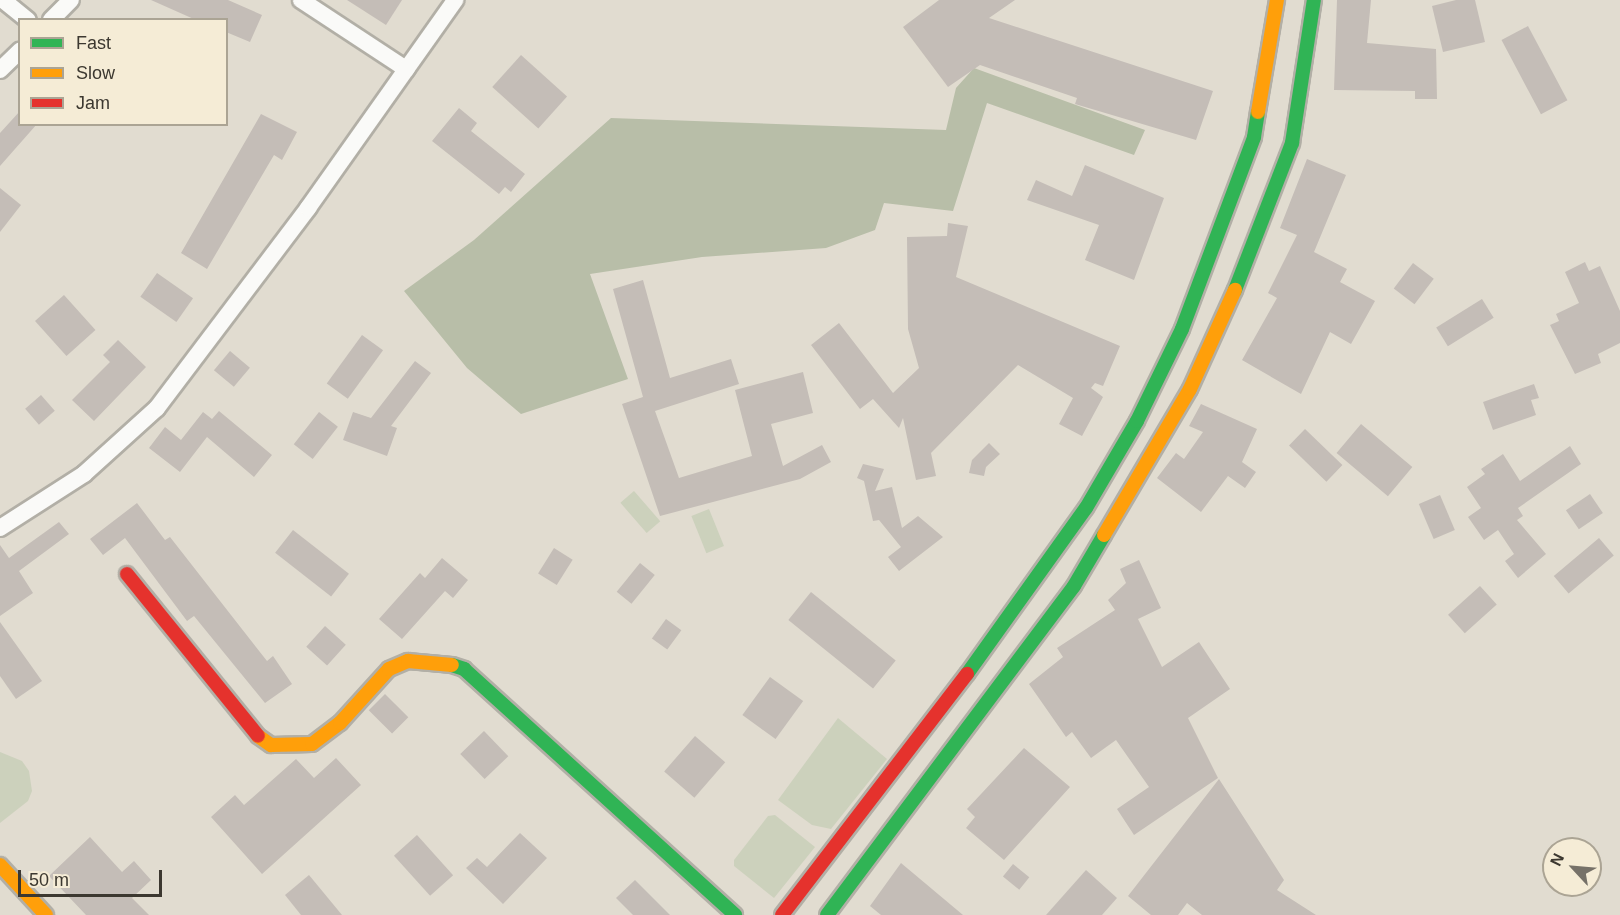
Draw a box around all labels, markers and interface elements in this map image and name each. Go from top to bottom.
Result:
legend [18,18,228,126]
text: Fast [76,33,111,53]
text: Slow [76,63,115,83]
text: Jam [76,93,110,113]
north arrow [1542,837,1602,897]
text: N [1547,851,1567,869]
scale bar [21,858,165,896]
text: 50 m [29,870,69,890]

